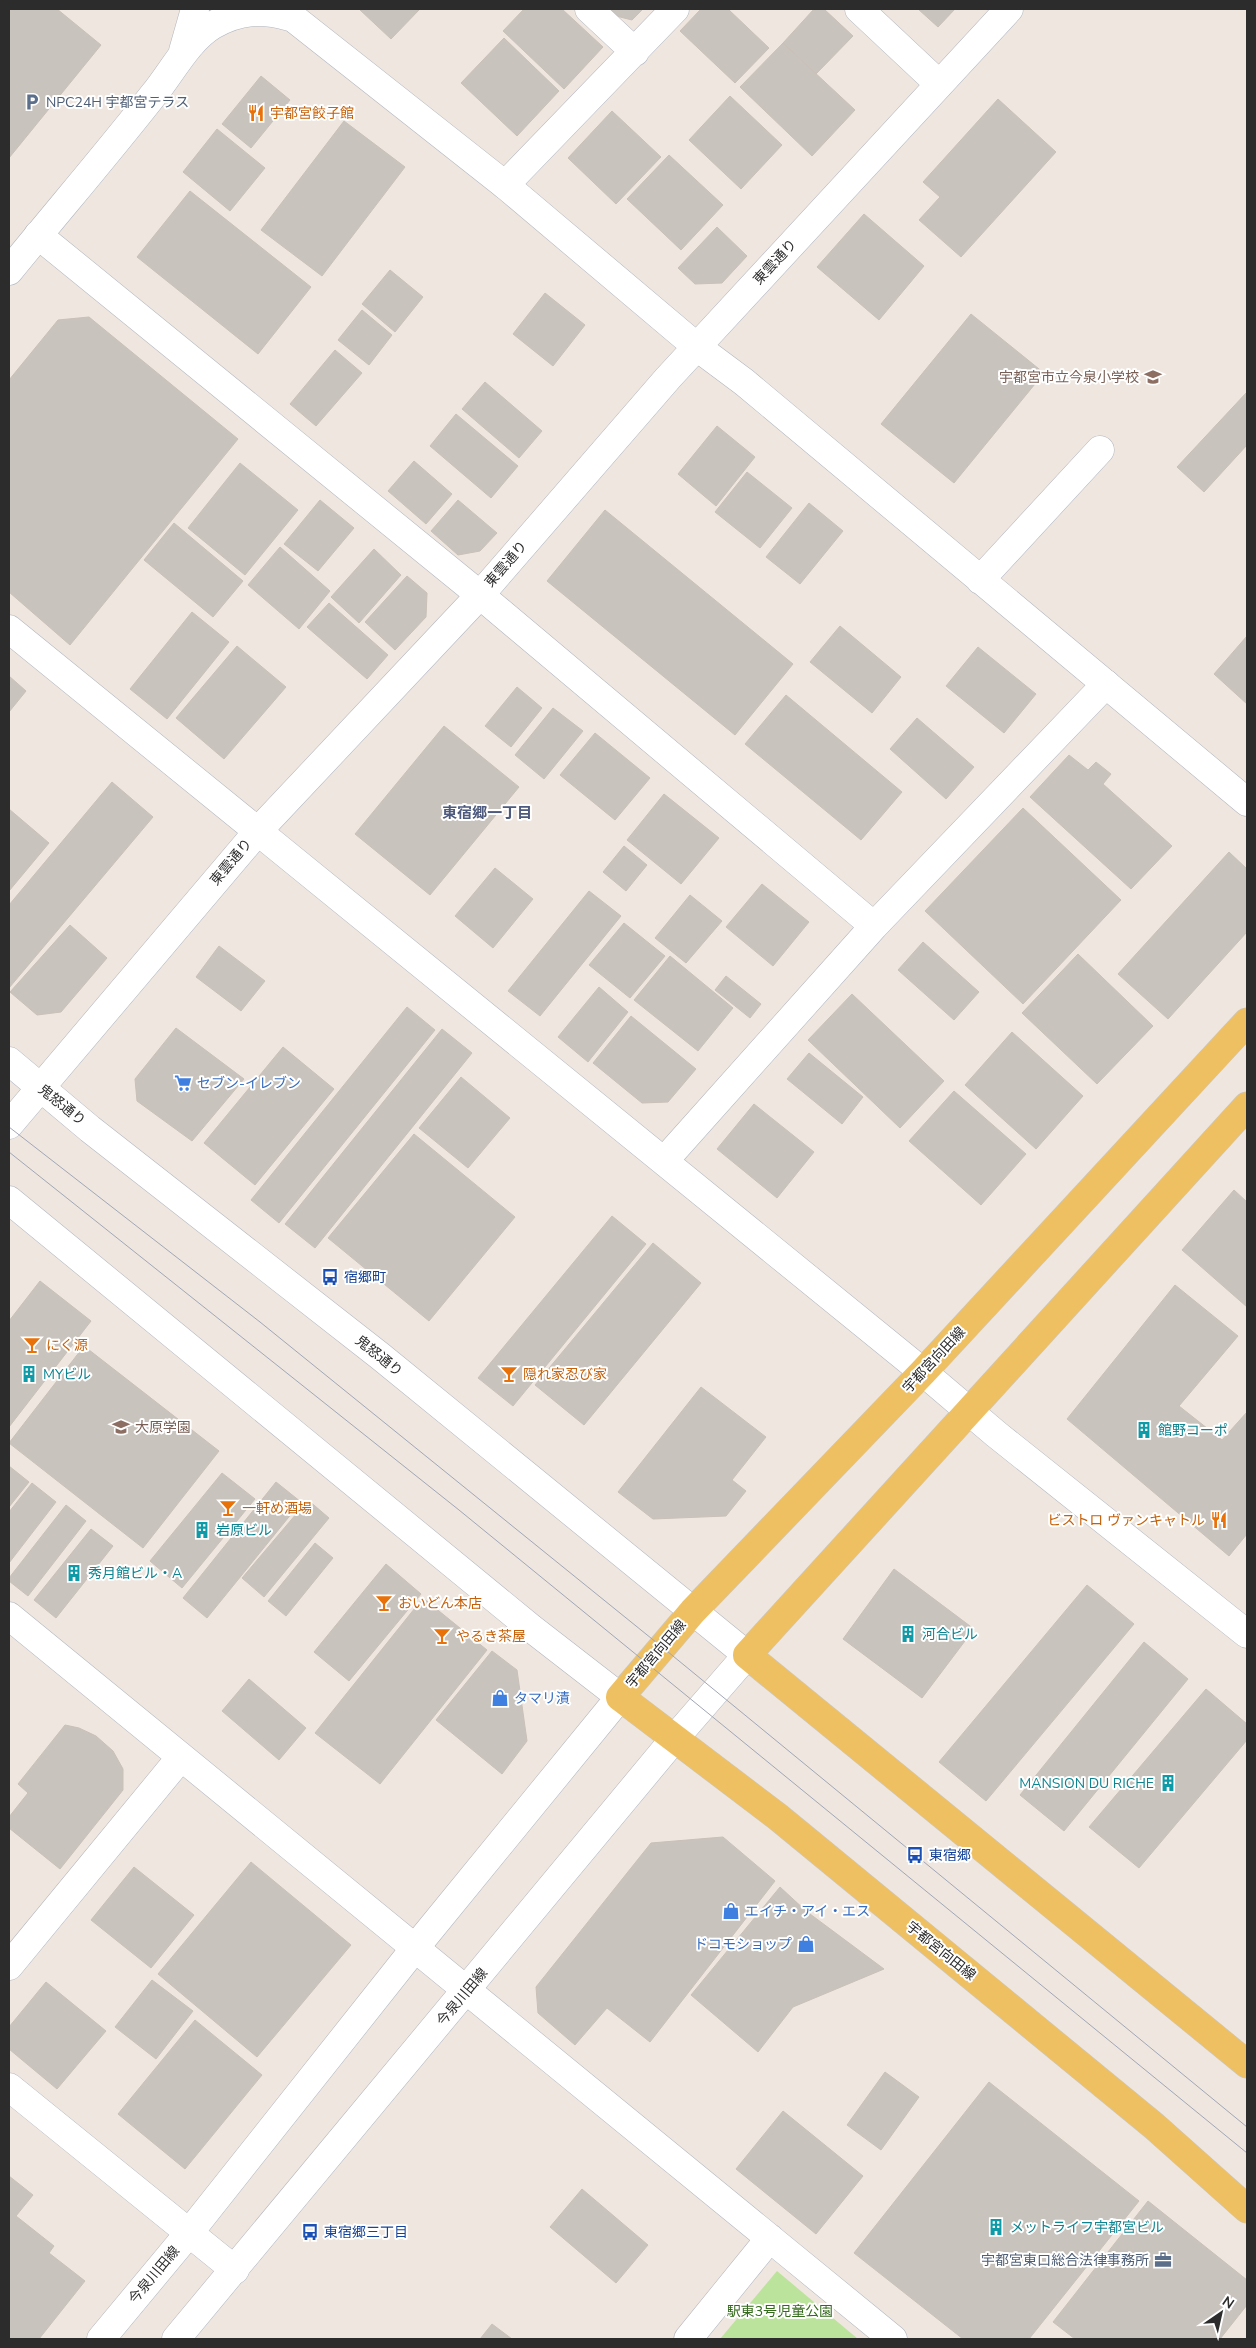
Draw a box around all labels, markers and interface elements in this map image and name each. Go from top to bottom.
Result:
parking icon: NPC24H 宇都宮テラス [22,92,42,112]
place label: NPC24H 宇都宮テラス [46,93,189,112]
restaurant icon: 宇都宮餃子館 [246,103,266,123]
place label: 宇都宮餃子館 [270,104,354,123]
street label: 東雲通り [749,235,801,289]
school or university icon: 宇都宮市立今泉小学校 [1143,367,1163,387]
place label: 宇都宮市立今泉小学校 [999,368,1139,387]
street label: 東雲通り [480,537,532,591]
district label: 東宿郷一丁目 [442,803,532,823]
street label: 東雲通り [206,834,256,890]
supermarket icon: セブン-イレブン [173,1073,193,1093]
place label: セブン-イレブン [197,1074,301,1093]
street label: 鬼怒通り [34,1080,90,1130]
bus stop icon: 宿郷町 [320,1267,340,1287]
place label: 宿郷町 [344,1268,386,1287]
street label: 宇都宮向田線 [898,1323,970,1397]
street label: 鬼怒通り [351,1331,407,1381]
bar icon: にく源 [22,1335,42,1355]
place label: にく源 [46,1336,88,1355]
building icon: MYビル [19,1364,39,1384]
bar icon: 隠れ家忍び家 [499,1364,519,1384]
place label: MYビル [43,1365,91,1384]
place label: 隠れ家忍び家 [523,1365,607,1384]
school or university icon: 大原学園 [111,1417,131,1437]
place label: 大原学園 [135,1418,191,1437]
building icon: 館野コーポ [1134,1420,1154,1440]
place label: 館野コーポ [1158,1421,1228,1440]
bar icon: 一軒め酒場 [218,1498,238,1518]
place label: 一軒め酒場 [242,1499,312,1518]
restaurant icon: ビストロ ヴァンキャトル [1209,1510,1229,1530]
place label: ビストロ ヴァンキャトル [1047,1511,1205,1530]
building icon: 岩原ビル [192,1520,212,1540]
place label: 岩原ビル [216,1521,272,1540]
building icon: 秀月館ビル・A [64,1563,84,1583]
place label: 秀月館ビル・A [88,1564,182,1583]
bar icon: おいどん本店 [374,1593,394,1613]
place label: おいどん本店 [398,1594,482,1613]
street label: 宇都宮向田線 [622,1616,690,1692]
building icon: 河合ビル [898,1624,918,1644]
place label: 河合ビル [922,1625,978,1644]
bar icon: やるき茶屋 [432,1626,452,1646]
place label: やるき茶屋 [456,1627,526,1646]
shop icon: タマリ漬 [490,1688,510,1708]
place label: タマリ漬 [514,1689,570,1708]
building icon: MANSION DU RICHE [1158,1773,1178,1793]
place label: MANSION DU RICHE [1019,1774,1154,1793]
bus stop icon: 東宿郷 [905,1845,925,1865]
place label: 東宿郷 [929,1846,971,1865]
shop icon: エイチ・アイ・エス [721,1901,741,1921]
place label: エイチ・アイ・エス [745,1902,870,1921]
street label: 宇都宮向田線 [902,1917,980,1985]
shop icon: ドコモショップ [796,1934,816,1954]
place label: ドコモショップ [694,1935,792,1954]
street label: 今泉川田線 [432,1964,492,2030]
building icon: メットライフ宇都宮ビル [986,2217,1006,2237]
place label: メットライフ宇都宮ビル [1010,2218,1164,2237]
bus stop icon: 東宿郷三丁目 [300,2222,320,2242]
place label: 東宿郷三丁目 [324,2223,408,2242]
street label: 今泉川田線 [124,2242,184,2308]
office icon: 宇都宮東口総合法律事務所 [1153,2250,1173,2270]
place label: 宇都宮東口総合法律事務所 [981,2251,1149,2270]
north arrow [1196,2288,1246,2338]
text: N [1218,2292,1238,2313]
park label: 駅東3号児童公園 [727,2302,833,2321]

